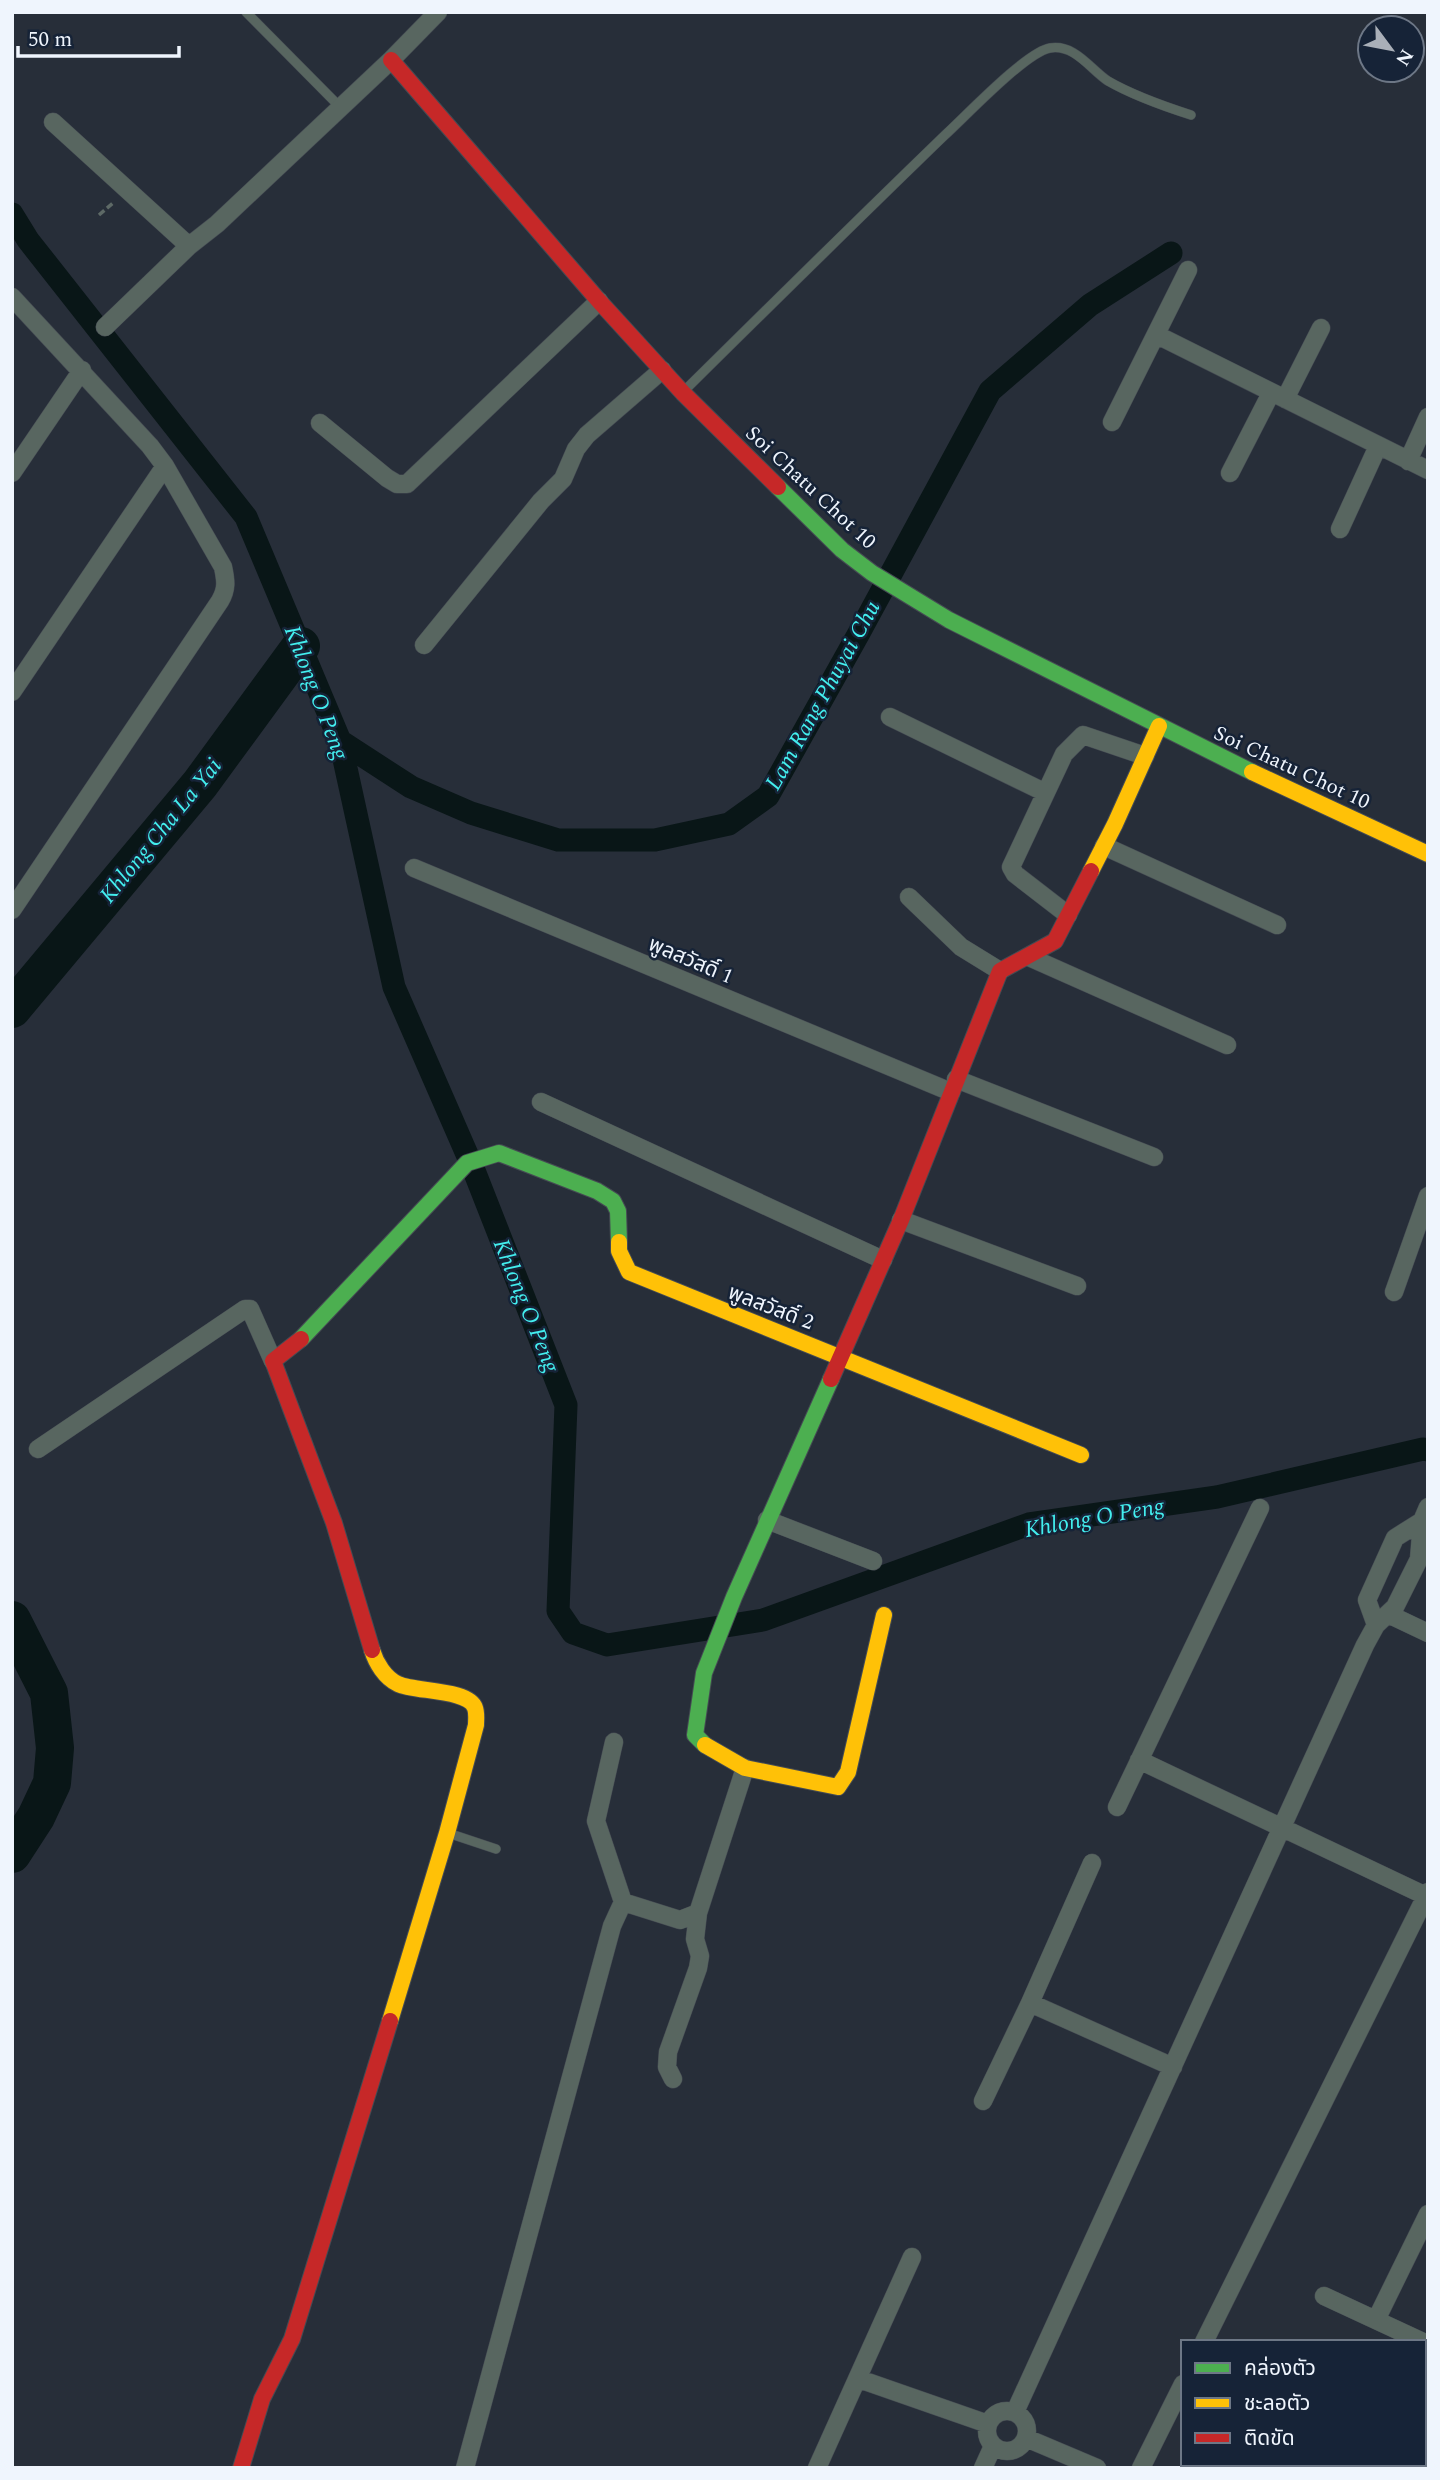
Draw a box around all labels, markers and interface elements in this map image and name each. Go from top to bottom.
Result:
scale bar [18,14,178,58]
north arrow [1356,14,1426,84]
text: 50 m [28,24,72,56]
text: N [1388,43,1421,71]
street label: Soi Chatu Chot 10 [737,418,883,557]
water label: Lam Rang Phuyai Chu [757,594,890,797]
water label: Khlong O Peng [274,620,358,765]
street label: Soi Chatu Chot 10 [1208,718,1375,818]
water label: Khlong Cha La Yai [91,751,231,911]
street label: พูลสวัสดิ์ 1 [643,929,738,993]
water label: Khlong O Peng [483,1234,569,1378]
street label: พูลสวัสดิ์ 2 [723,1277,818,1339]
water label: Khlong O Peng [1022,1489,1168,1548]
legend [1181,2340,1426,2466]
text: คล่องตัว [1244,2353,1316,2385]
text: ชะลอตัว [1244,2388,1310,2420]
text: ติดขัด [1244,2423,1295,2455]

